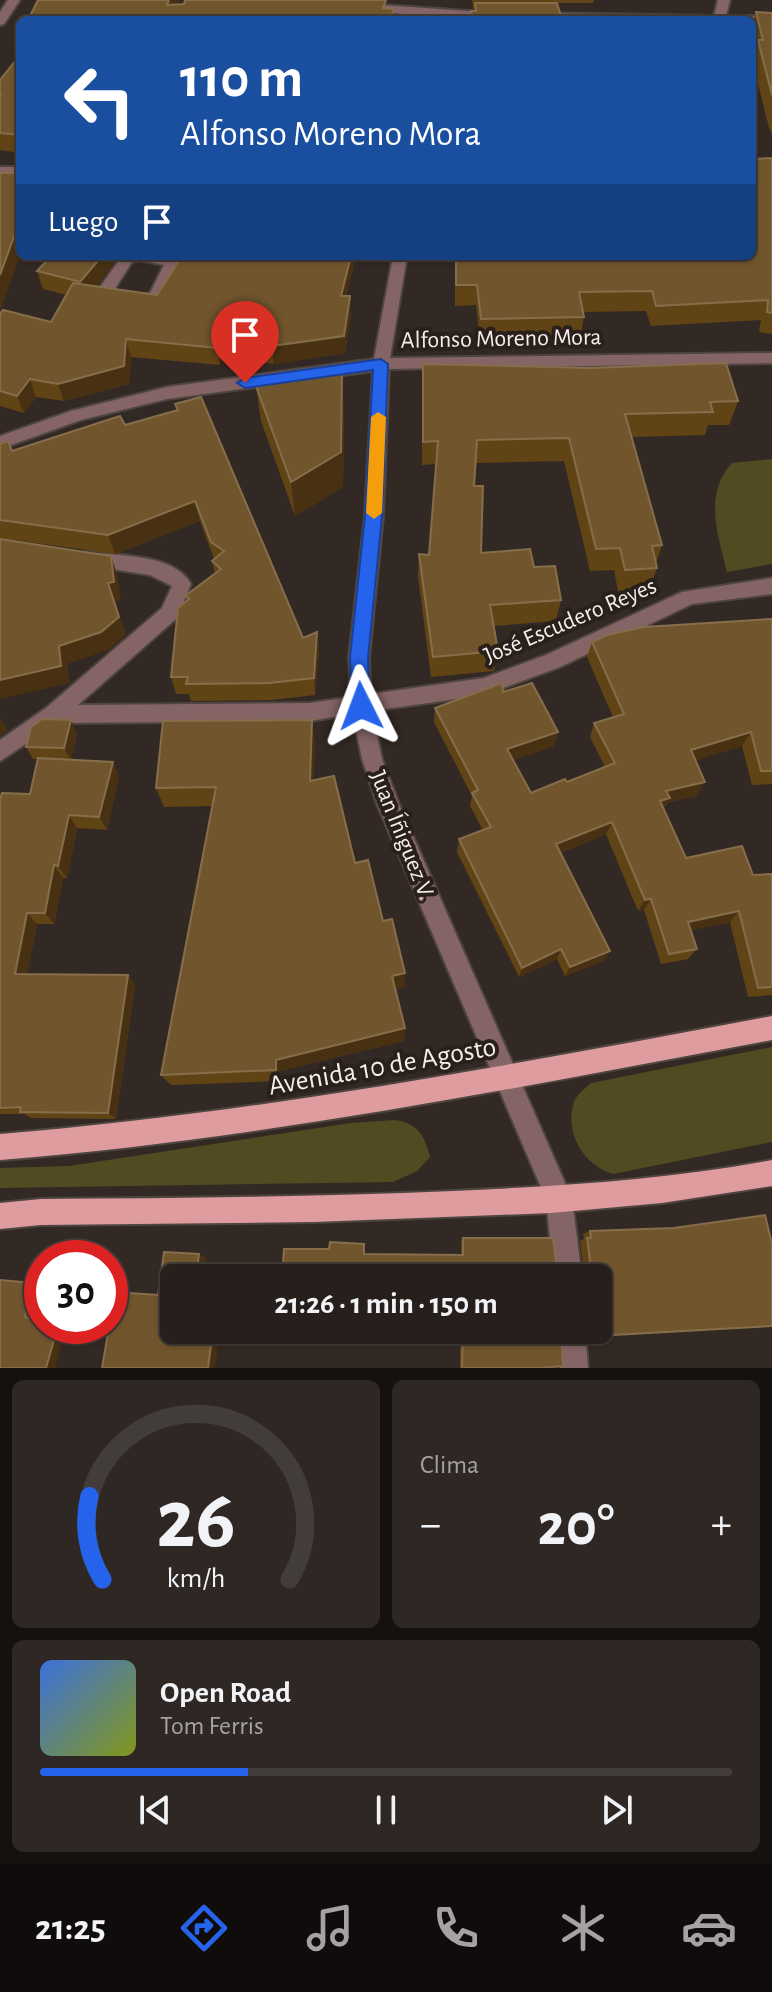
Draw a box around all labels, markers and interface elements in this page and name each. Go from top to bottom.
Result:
icon: left [48,48,152,152]
text: 110 m [180,51,303,107]
text: Alfonso Moreno Mora [180,116,481,152]
icon: arrive [135,200,179,244]
text: Luego [48,207,119,237]
pin [211,301,279,383]
icon: arrive [223,313,267,357]
street label: Alfonso Moreno Mora [400,325,602,353]
street label: José Escudero Reyes [481,574,660,668]
position arrow [319,664,403,748]
street label: Juan Íñiguez V. [365,767,441,903]
street label: Avenida 10 de Agosto [266,1033,498,1101]
speed limit sign: 30 [24,1240,128,1344]
text: 21:26 · 1 min · 150 m [274,1289,498,1319]
text: Clima [420,1452,479,1478]
text: 26 [156,1479,236,1563]
text: 20° [537,1496,615,1556]
text: − [420,1503,441,1547]
text: + [711,1503,732,1547]
text: km/h [167,1564,225,1593]
text: Open Road [160,1678,291,1708]
text: Tom Ferris [160,1713,264,1739]
icon: previous [133,1788,177,1832]
icon: pause [364,1788,408,1832]
icon: next [595,1788,639,1832]
icon: directions [176,1900,232,1956]
icon: music [302,1900,358,1956]
icon: phone [428,1900,484,1956]
icon: climate [555,1900,611,1956]
icon: car [681,1900,737,1956]
text: 21:25 [35,1910,106,1946]

